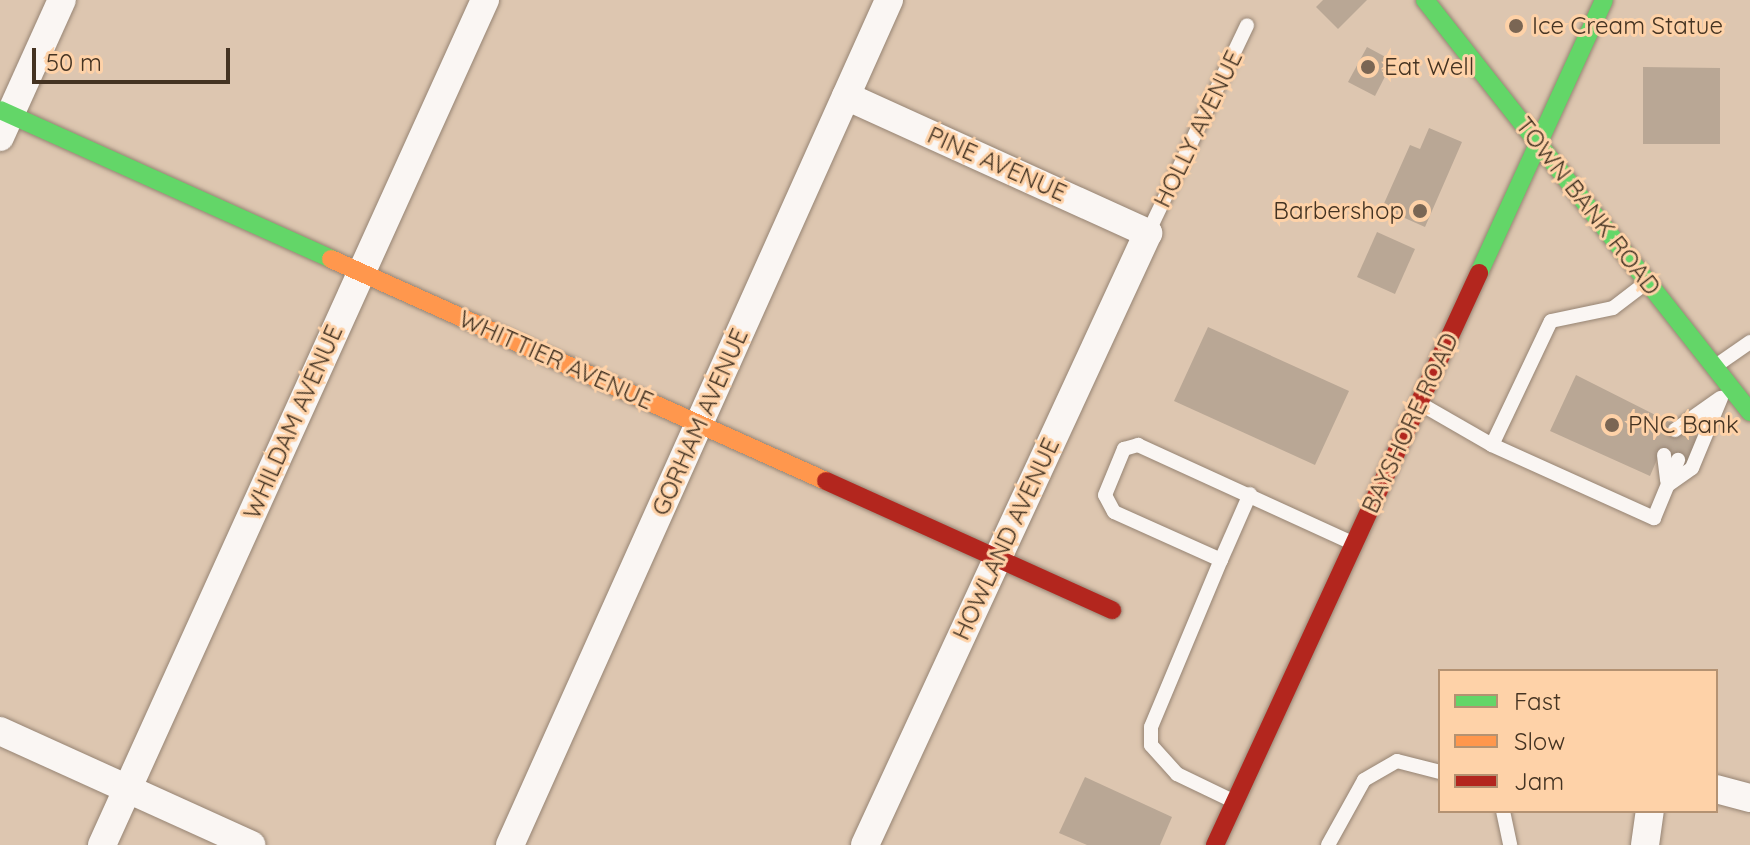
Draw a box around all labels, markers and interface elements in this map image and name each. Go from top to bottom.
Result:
place label: Ice Cream Statue [1532,12,1723,40]
marker: Ice Cream Statue [1507,17,1525,35]
scale bar [36,32,234,82]
street label: HOLLY AVENUE [1148,46,1248,212]
text: 50 m [46,47,102,77]
place label: Eat Well [1384,53,1474,81]
marker: Eat Well [1359,58,1377,76]
street label: TOWN BANK ROAD [1510,111,1666,301]
street label: PINE AVENUE [923,121,1071,207]
place label: Barbershop [1273,197,1404,225]
marker: Barbershop [1411,202,1429,220]
street label: WHITTIER AVENUE [454,304,658,416]
street label: WHILDAM AVENUE [237,320,349,524]
street label: GORHAM AVENUE [646,324,754,520]
street label: BAYSHORE ROAD [1356,328,1464,518]
place label: PNC Bank [1628,411,1739,439]
marker: PNC Bank [1603,416,1621,434]
street label: HOWLAND AVENUE [947,433,1065,645]
legend [1438,669,1718,813]
text: Fast [1514,686,1561,716]
text: Slow [1514,726,1565,756]
text: Jam [1514,766,1564,796]

